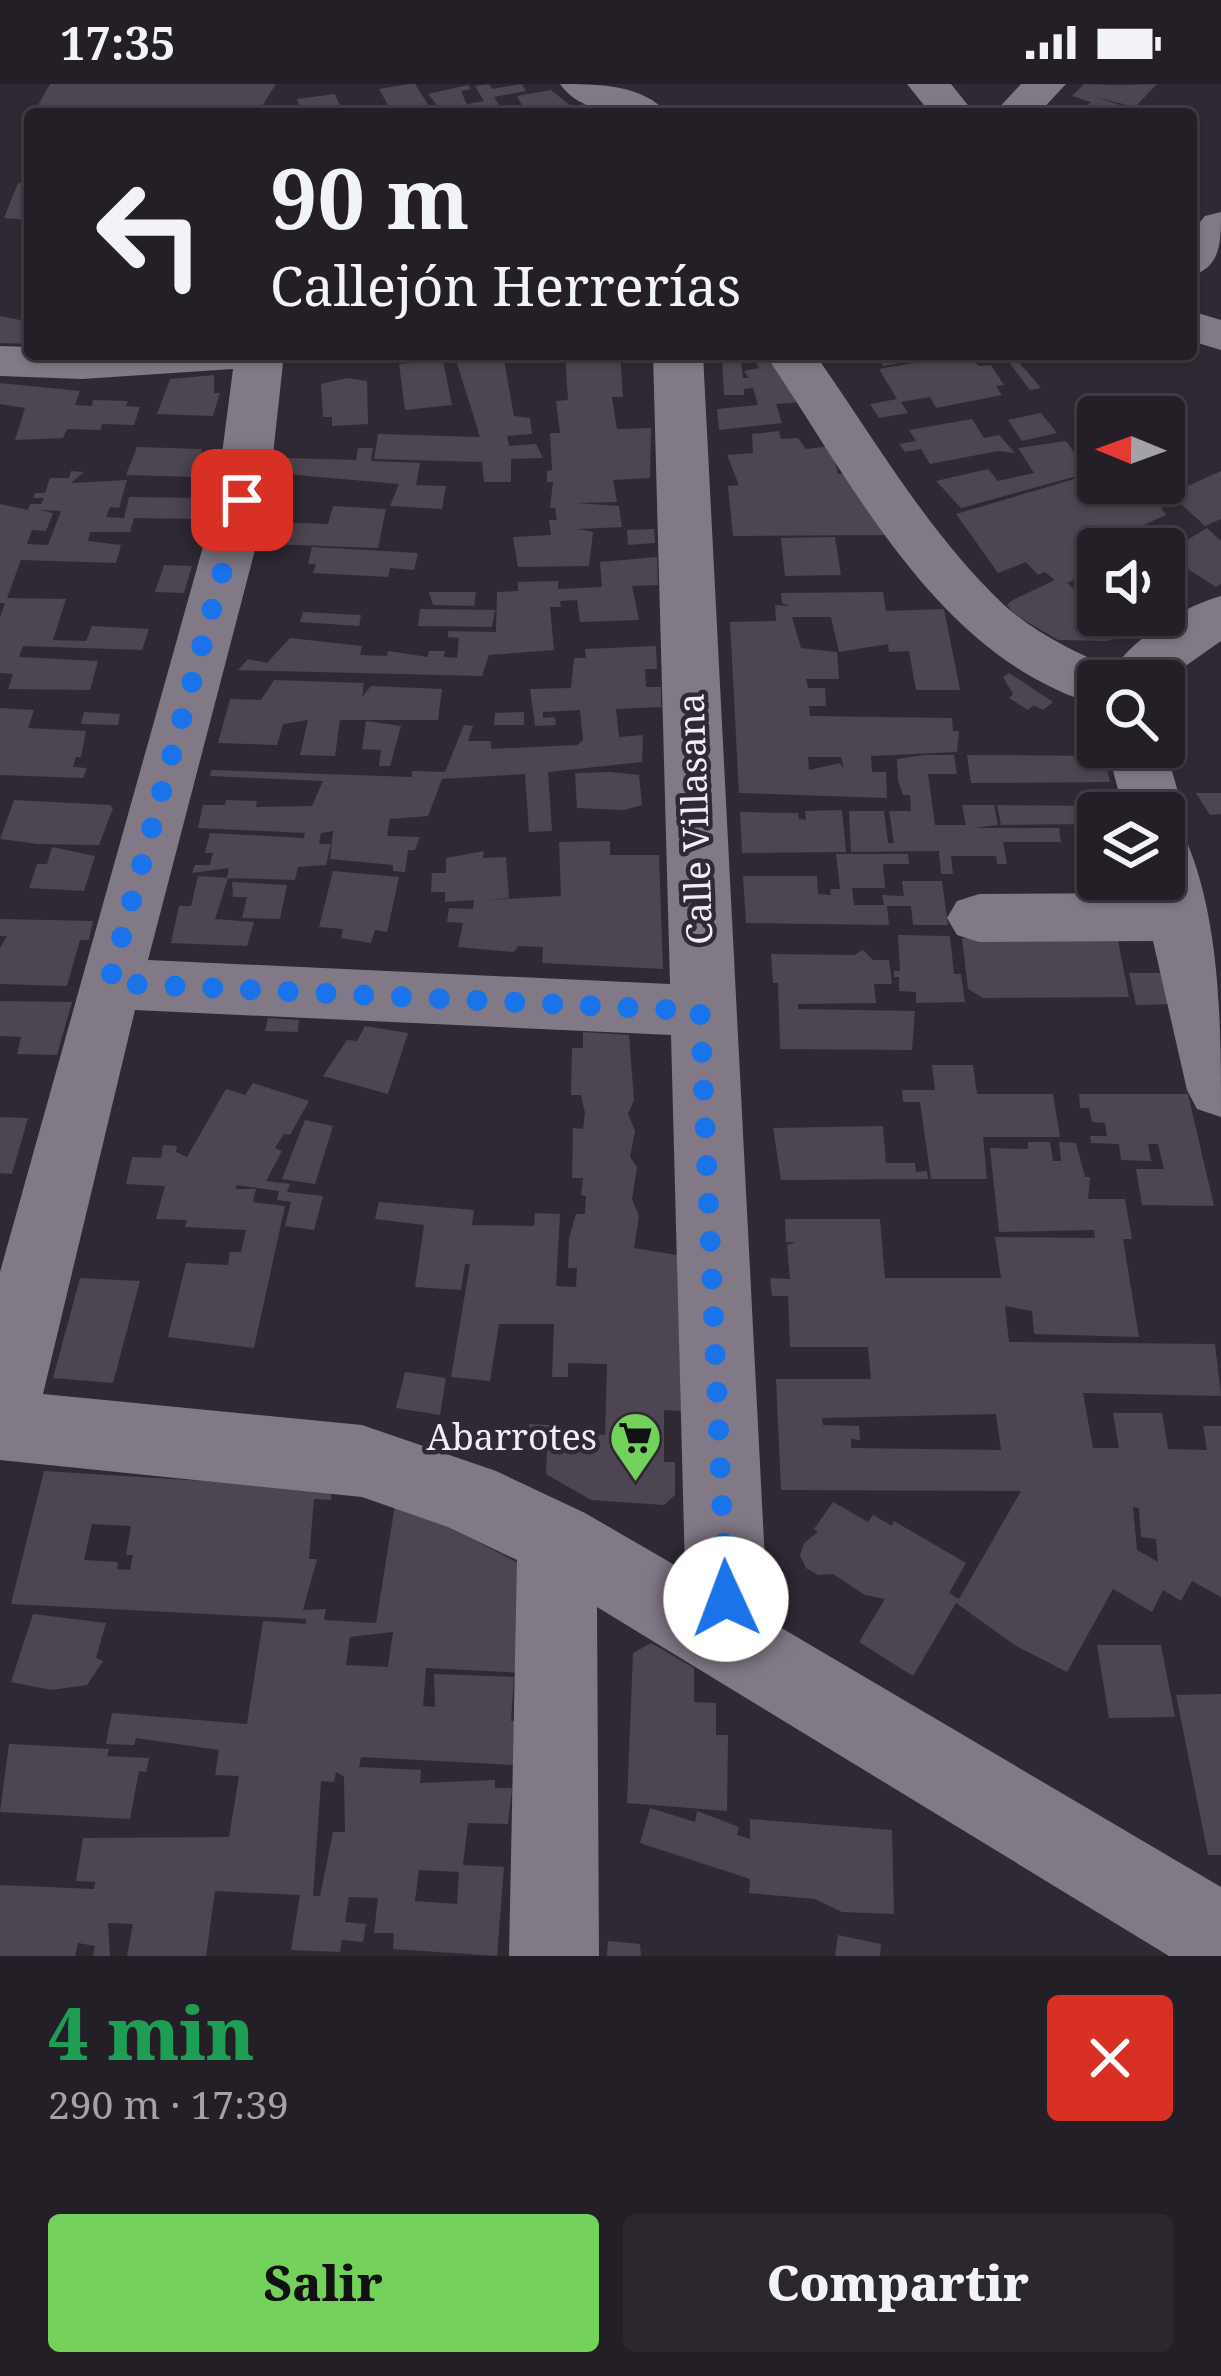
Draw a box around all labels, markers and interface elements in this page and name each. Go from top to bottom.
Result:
text: 17:35 [60,12,175,73]
text: 90 m [270,139,470,254]
icon: left [72,156,228,312]
text: Callejón Herrerías [270,248,741,322]
north arrow [1077,396,1185,504]
map controls [1077,396,1185,900]
pin [191,449,293,551]
icon: arrive [209,467,275,533]
button: sound [1077,528,1185,636]
button: search [1077,660,1185,768]
street label: Calle Villasana [666,692,723,946]
button: layers [1077,792,1185,900]
supermarket icon: Abarrotes [608,1409,664,1483]
place label: Abarrotes [426,1412,597,1461]
position arrow [663,1536,789,1662]
text: 4 min [48,1983,255,2081]
button: close [1047,1995,1173,2121]
text: 290 m · 17:39 [48,2077,289,2130]
button: Salir [48,2214,599,2352]
button: Compartir [623,2214,1173,2352]

